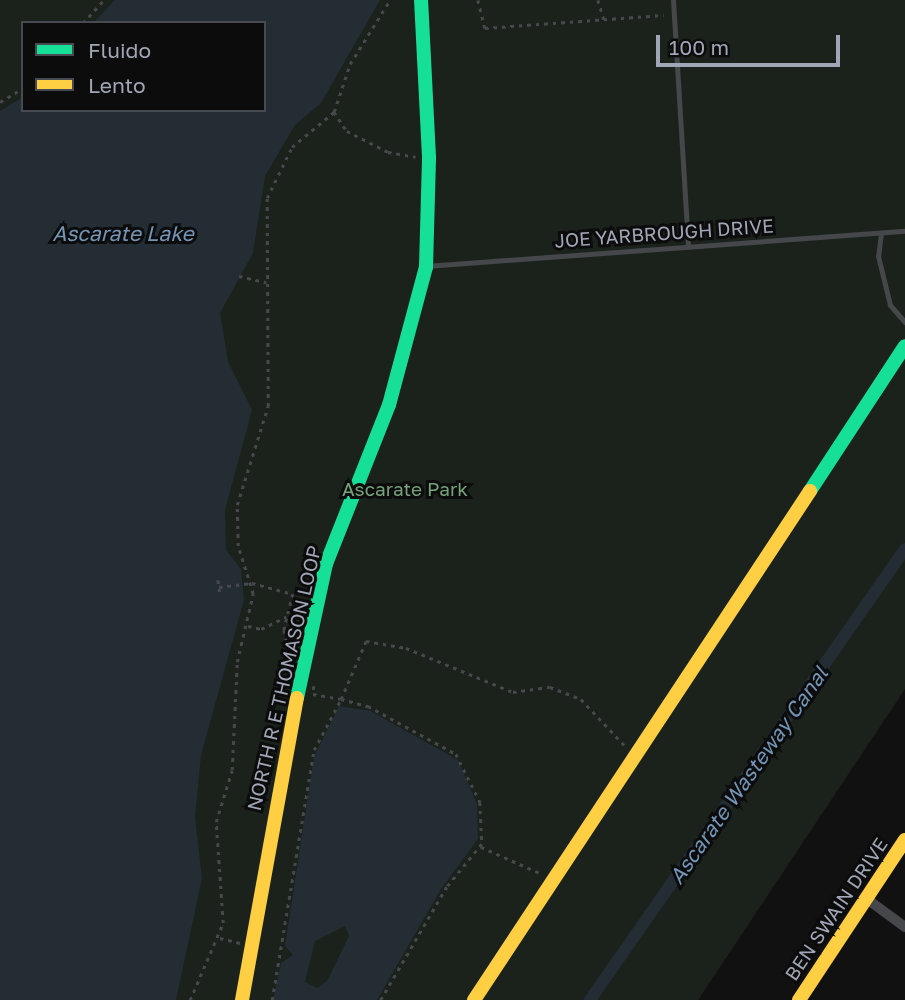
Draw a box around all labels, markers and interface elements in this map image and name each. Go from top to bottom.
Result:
legend [21,21,266,112]
scale bar [660,21,844,65]
text: 100 m [669,34,729,60]
text: Fluido [88,37,151,63]
text: Lento [88,72,146,98]
street label: JOE YARBROUGH DRIVE [554,214,774,252]
water label: Ascarate Lake [52,220,194,246]
park label: Ascarate Park [342,478,468,500]
street label: NORTH R E THOMASON LOOP [242,543,326,813]
water label: Ascarate Wasteway Canal [663,662,833,888]
street label: BEN SWAIN DRIVE [780,833,892,985]

